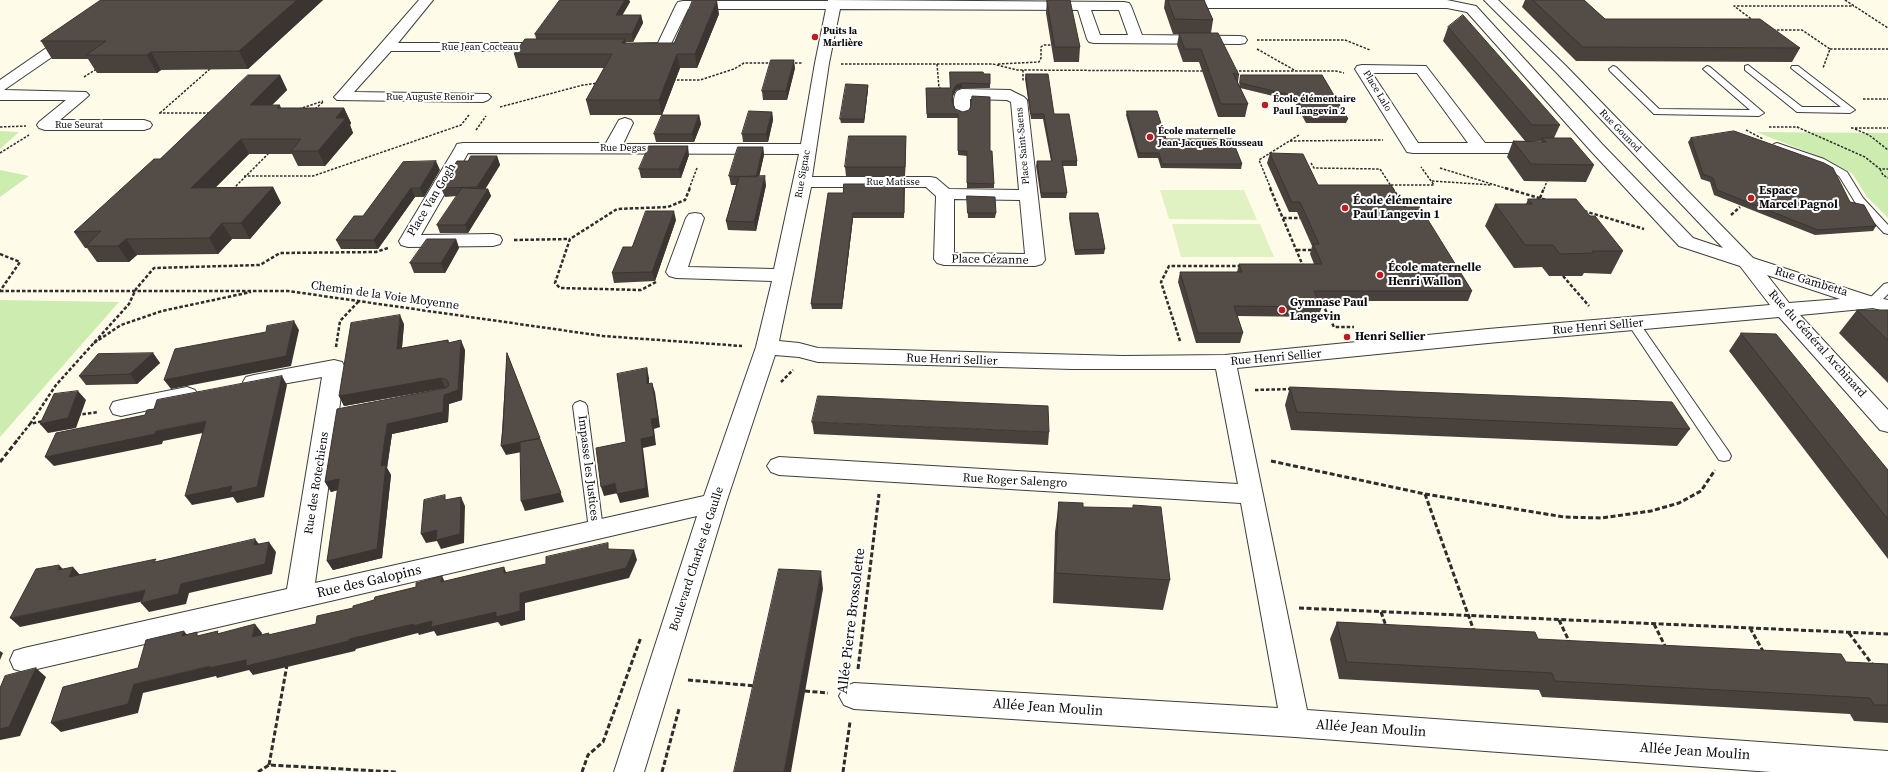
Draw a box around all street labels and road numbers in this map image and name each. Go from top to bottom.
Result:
street label: Rue Jean Cocteau [441,41,519,53]
street label: Place Lalo [1360,68,1394,114]
street label: Rue Auguste Renoir [386,91,474,103]
street label: Place Saint-Saens [1014,107,1032,185]
street label: Rue Gounod [1597,107,1643,155]
street label: Rue Seurat [55,119,103,131]
street label: Rue Degas [600,142,646,154]
street label: Rue Signac [793,149,813,199]
street label: Place Van Gogh [405,161,459,239]
street label: Rue Matisse [866,176,920,188]
street label: Place Cézanne [951,252,1029,268]
street label: Rue Gambetta [1773,264,1849,300]
street label: Chemin de la Voie Moyenne [310,278,460,314]
street label: Rue du Général Archinard [1765,287,1869,401]
street label: Rue Henri Sellier [1552,316,1644,338]
street label: Rue Henri Sellier [1230,347,1322,369]
street label: Rue Henri Sellier [906,351,998,369]
street label: Impasse les Justices [574,414,602,522]
street label: Rue des Rotechiens [302,431,332,535]
street label: Rue Roger Salengro [962,471,1068,491]
street label: Boulevard Charles de Gaulle [667,485,727,633]
street label: Allée Pierre Brossolette [835,547,869,695]
street label: Rue des Galopins [315,562,423,602]
street label: Allée Jean Moulin [992,696,1104,720]
street label: Allée Jean Moulin [1315,717,1427,741]
street label: Allée Jean Moulin [1639,740,1751,764]

